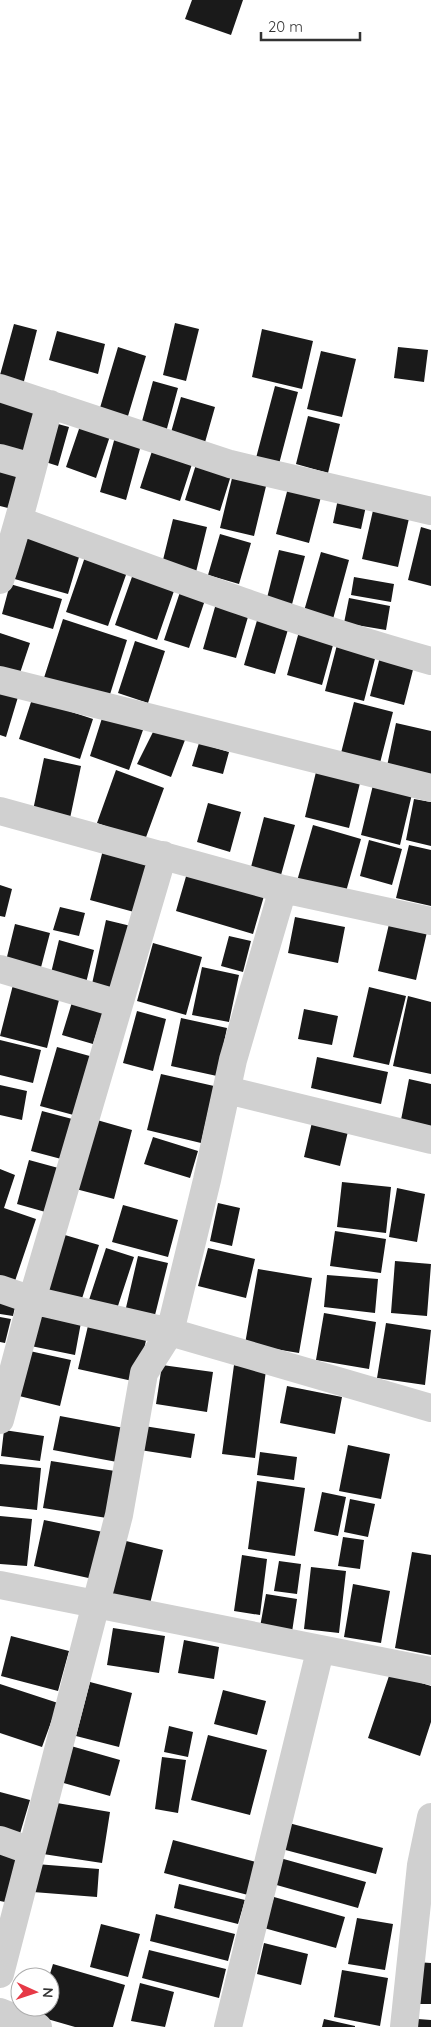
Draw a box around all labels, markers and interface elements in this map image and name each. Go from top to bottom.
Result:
scale bar [261,10,360,42]
text: 20 m [268,17,303,36]
north arrow [10,1967,60,2017]
text: N [39,1987,57,1998]

